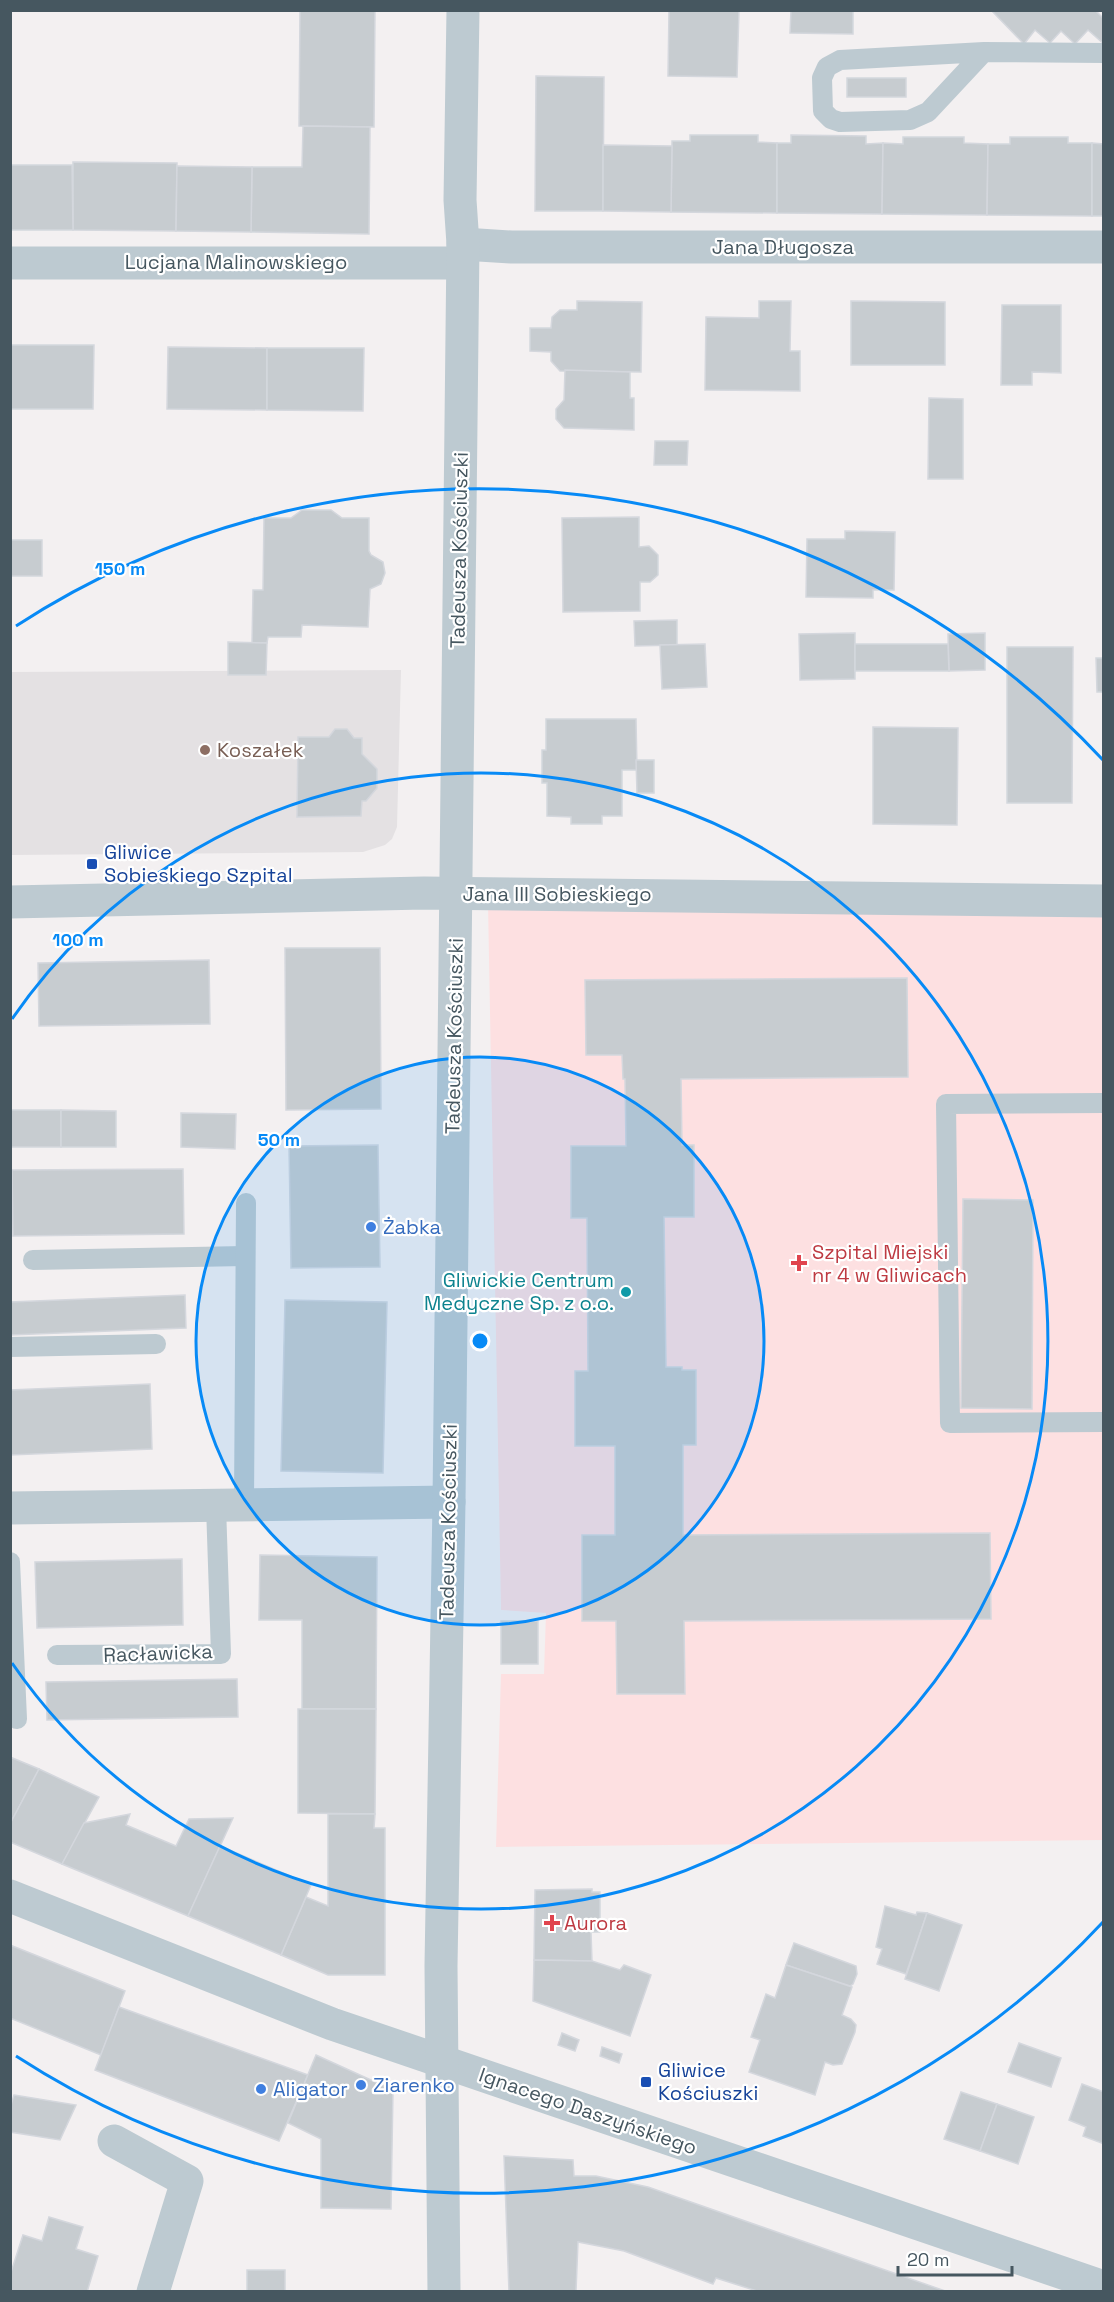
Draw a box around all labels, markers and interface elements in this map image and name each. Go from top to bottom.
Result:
street label: Jana Długosza [712,234,854,260]
street label: Lucjana Malinowskiego [125,249,347,275]
street label: Tadeusza Kościuszki [444,452,474,648]
text: 150 m [95,557,145,580]
place label: Koszałek [217,737,304,763]
marker: Koszałek [198,743,212,757]
place label: Gliwice Sobieskiego Szpital [104,839,293,888]
marker: Gliwice Sobieskiego Szpital [85,857,99,871]
street label: Jana III Sobieskiego [462,881,652,907]
text: 100 m [52,928,104,951]
street label: Tadeusza Kościuszki [439,938,469,1134]
text: 50 m [258,1128,300,1151]
place label: Żabka [383,1214,441,1240]
marker: Żabka [364,1220,378,1234]
place label: Szpital Miejski nr 4 w Gliwicach [812,1239,967,1288]
marker: Szpital Miejski nr 4 w Gliwicach [790,1254,808,1272]
place label: Gliwickie Centrum Medyczne Sp. z o.o. [424,1267,614,1316]
marker: Gliwickie Centrum Medyczne Sp. z o.o. [619,1285,633,1299]
centre of rings [470,1331,490,1351]
street label: Tadeusza Kościuszki [433,1424,463,1620]
street label: Racławicka [103,1638,213,1668]
place label: Aurora [564,1910,627,1936]
marker: Aurora [545,1916,559,1930]
place label: Gliwice Kościuszki [658,2057,758,2106]
street label: Ignacego Daszyńskiego [476,2061,700,2161]
place label: Ziarenko [373,2072,455,2098]
marker: Gliwice Kościuszki [639,2075,653,2089]
place label: Aligator [273,2076,348,2102]
marker: Ziarenko [354,2078,368,2092]
marker: Aligator [254,2082,268,2096]
scale bar [898,2239,1012,2277]
text: 20 m [907,2248,950,2271]

